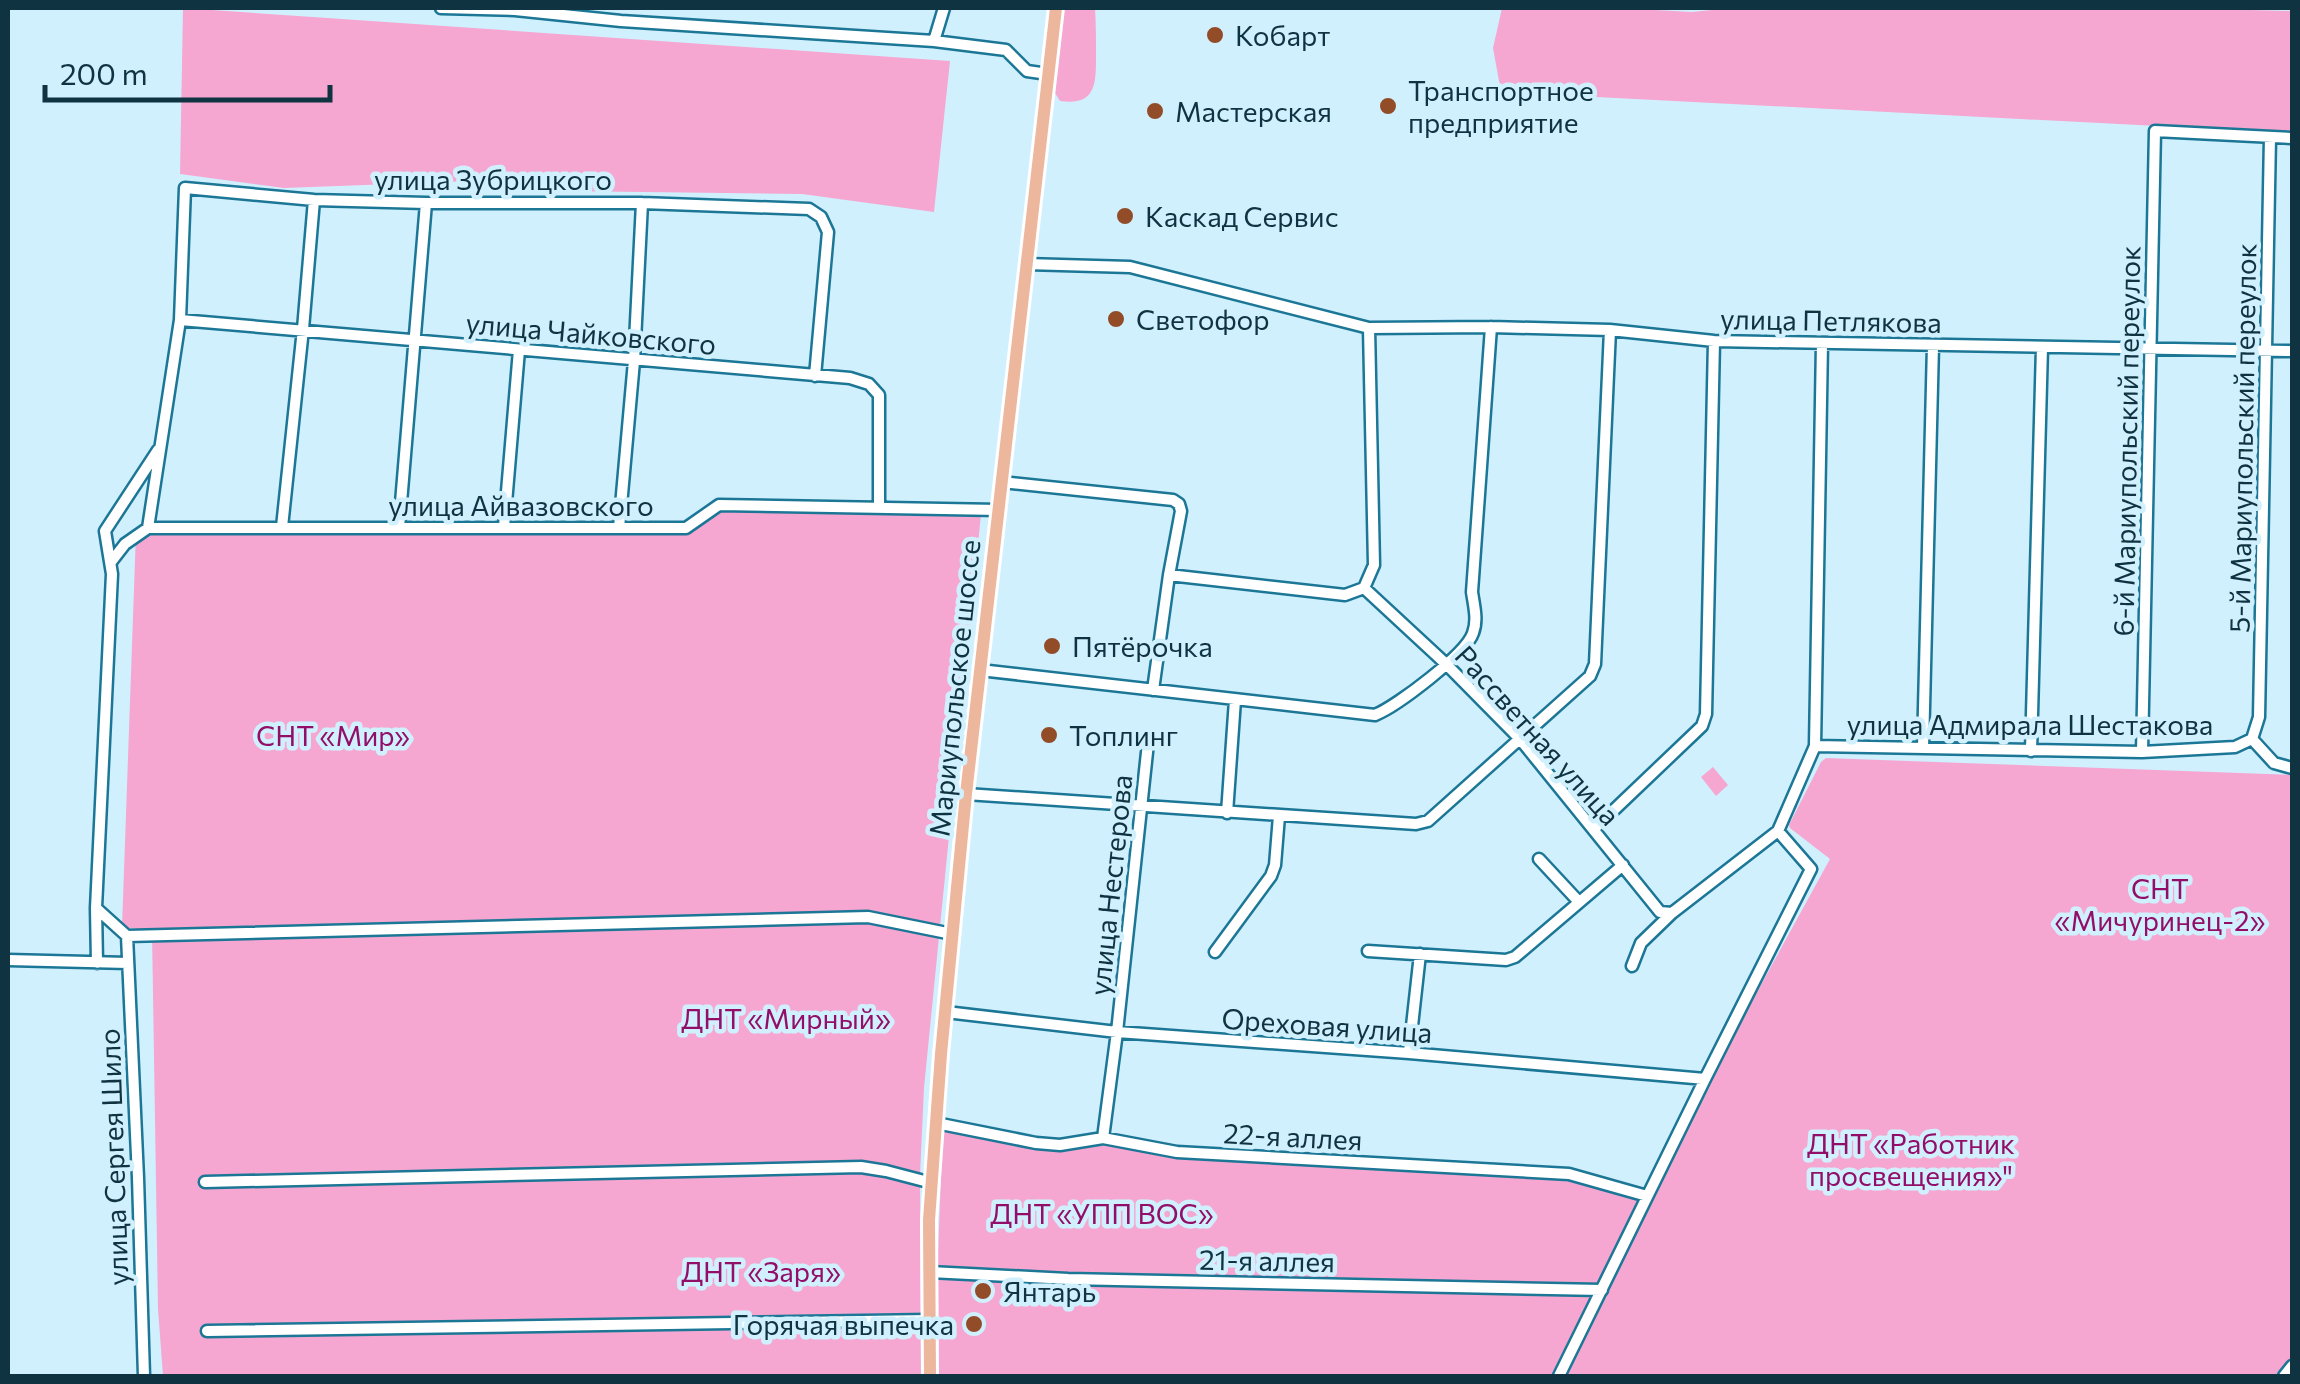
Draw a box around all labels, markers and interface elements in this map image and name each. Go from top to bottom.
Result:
place label: Кобарт [1235,18,1330,52]
marker: Кобарт [1204,24,1226,46]
scale bar [45,40,330,102]
text: 200 m [60,54,148,91]
place label: Транспортное предприятие [1408,73,1594,139]
place label: Мастерская [1175,94,1332,128]
marker: Транспортное предприятие [1377,95,1399,117]
marker: Мастерская [1144,100,1166,122]
street label: улица Зубрицкого [374,162,612,196]
place label: Каскад Сервис [1145,199,1338,233]
marker: Каскад Сервис [1114,205,1136,227]
street label: 5-й Мариупольский переулок [2222,243,2262,633]
street label: 6-й Мариупольский переулок [2106,245,2146,637]
street label: улица Петлякова [1720,301,1942,339]
place label: Светофор [1136,302,1270,336]
street label: улица Чайковского [464,305,718,361]
marker: Светофор [1105,308,1127,330]
street label: улица Айвазовского [388,488,654,522]
street label: Мариупольское шоссе [921,538,987,838]
place label: Пятёрочка [1072,629,1213,663]
marker: Пятёрочка [1041,635,1063,657]
street label: Рассветная улица [1449,638,1627,832]
street label: улица Адмирала Шестакова [1847,707,2213,741]
park label: СНТ «Мир» [256,718,410,752]
place label: Топлинг [1069,718,1178,752]
marker: Топлинг [1038,724,1060,746]
street label: улица Нестерова [1082,773,1138,997]
park label: СНТ «Мичуринец-2» [2055,871,2266,937]
park label: ДНТ «Мирный» [681,1001,891,1035]
street label: Ореховая улица [1221,1001,1433,1049]
street label: улица Сергея Шило [92,1028,134,1286]
street label: 22-я аллея [1223,1115,1363,1157]
park label: ДНТ «Работник просвещения»" [1807,1126,2015,1192]
park label: ДНТ «УПП ВОС» [990,1196,1214,1230]
street label: 21-я аллея [1199,1242,1335,1278]
park label: ДНТ «Заря» [681,1254,841,1288]
place label: Янтарь [1003,1274,1096,1308]
marker: Янтарь [972,1280,994,1302]
place label: Горячая выпечка [733,1307,954,1341]
marker: Горячая выпечка [963,1313,985,1335]

